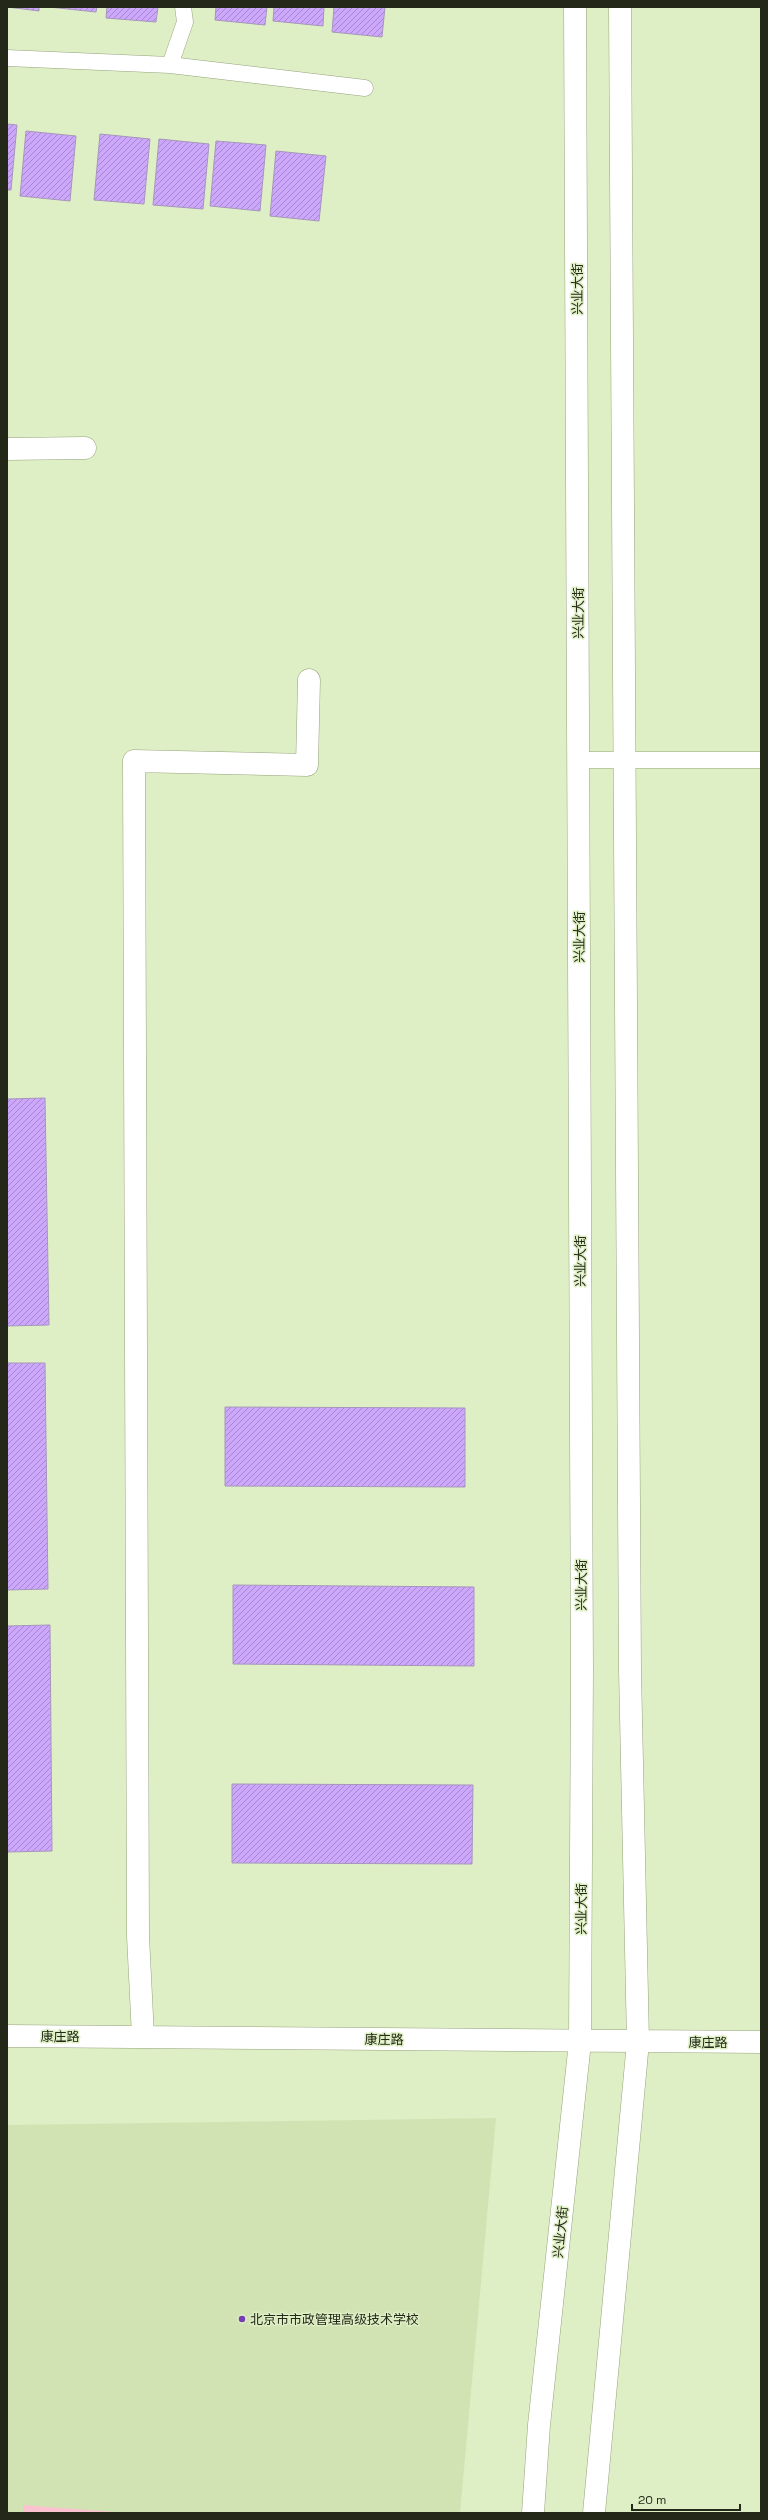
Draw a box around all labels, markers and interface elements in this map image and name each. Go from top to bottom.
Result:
street label: 兴业大街 [569,263,586,315]
street label: 兴业大街 [570,587,587,639]
street label: 兴业大街 [571,911,588,963]
street label: 兴业大街 [572,1235,589,1287]
street label: 兴业大街 [573,1559,590,1611]
street label: 兴业大街 [573,1883,590,1935]
street label: 康庄路 [40,2028,80,2045]
street label: 康庄路 [364,2031,404,2048]
street label: 康庄路 [688,2034,728,2051]
street label: 兴业大街 [549,2205,572,2259]
place label: 北京市市政管理高级技术学校 [250,2311,419,2328]
marker: 北京市市政管理高级技术学校 [237,2314,247,2324]
scale bar [632,2486,740,2512]
text: 20 m [638,2492,666,2508]

